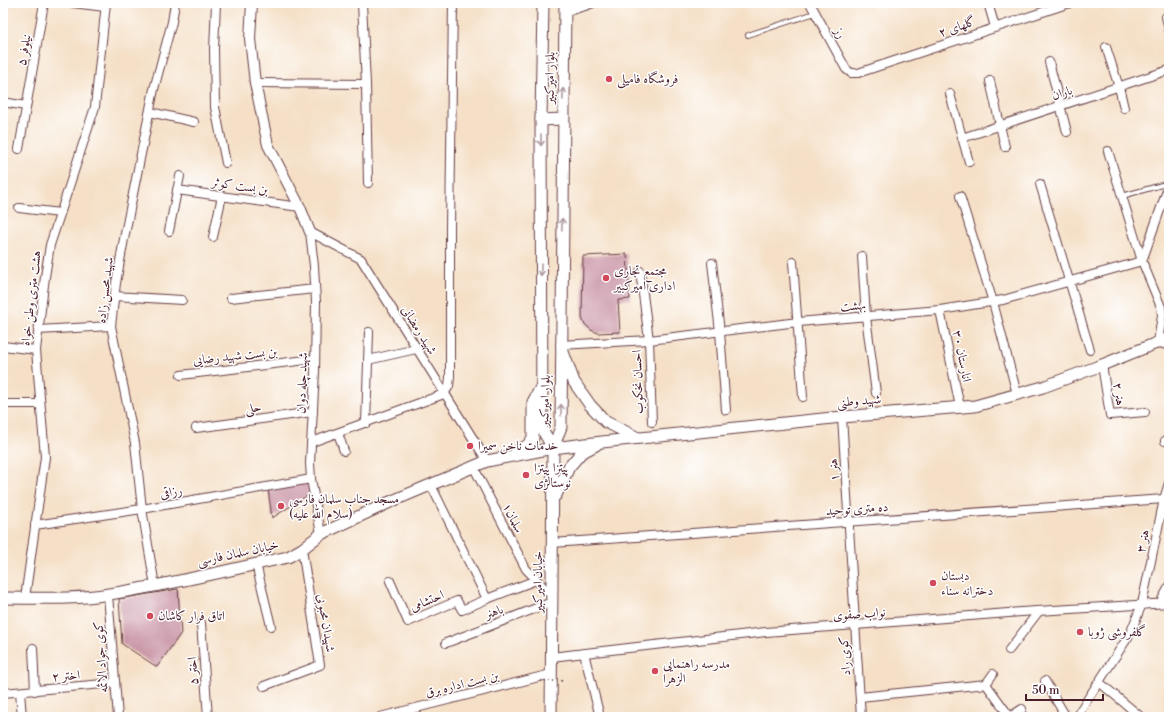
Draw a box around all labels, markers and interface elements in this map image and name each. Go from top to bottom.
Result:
street label: گلهای ۲ [936,13,978,41]
street label: رز [830,23,850,41]
street label: نیلوفر ۵ [13,33,35,67]
street label: بلوار امیرکبیر [542,52,558,106]
place label: فروشگاه فامیلی [617,70,678,89]
marker: فروشگاه فامیلی [604,74,614,84]
street label: باران [1050,82,1074,104]
one-way arrow [559,88,567,101]
one-way arrow [537,133,545,146]
street label: بن بست کوثر [209,174,270,198]
one-way arrow [558,218,566,231]
street label: هشت متری وطن خواه [17,249,46,347]
street label: شهید محسن زاده [93,256,118,324]
one-way arrow [537,263,545,276]
place label: مجتمع تجاری اداری امیرکبیر [612,263,675,294]
marker: مجتمع تجاری اداری امیرکبیر [601,273,611,283]
street label: بهشت [839,297,867,315]
street label: شهید رمضانی [398,303,440,357]
street label: انارستان ۳۰ [949,329,975,383]
street label: بن بست شهید رضایی [192,344,279,368]
street label: احسان نخکوب [629,349,647,414]
street label: شهید چله دوان [293,352,311,414]
street label: بلوار امیرکبیر [536,374,554,430]
street label: هنر ۲ [1109,381,1129,407]
street label: شهید وطنی [836,391,882,412]
street label: حلی [244,399,263,419]
one-way arrow [557,404,565,417]
place label: خدمات ناخن سمیرا [478,438,559,455]
marker: خدمات ناخن سمیرا [465,441,475,451]
street label: هنر ۱ [825,458,843,482]
place label: پیتزا پیتزا نوستالژی [534,460,571,491]
marker: پیتزا پیتزا نوستالژی [521,470,531,480]
street label: رزاقی [159,482,183,502]
place label: مسجد جناب سلمان فارسی (سلام الله علیه) [289,491,399,525]
street label: ده متری توحید [825,499,889,519]
street label: سلمان۱ [499,500,527,536]
marker: مسجد جناب سلمان فارسی (سلام الله علیه) [276,501,286,511]
street label: هنر ۳ [1133,528,1153,554]
street label: خیابان سلمان فارسی [196,537,280,570]
street label: خیابان امیرکبیر [530,551,546,615]
place label: دبستان دخترانه سناء [941,568,993,599]
marker: دبستان دخترانه سناء [928,578,938,588]
street label: احتشامی [408,587,447,615]
street label: شهیدان محبوبی [313,593,339,653]
street label: باهنر [481,601,505,623]
street label: نواب صفوی [832,604,886,624]
place label: اتاق فرار کاشان [158,608,225,624]
marker: اتاق فرار کاشان [145,611,155,621]
street label: کوی جواد الائمه [91,621,111,693]
place label: گلفروشی ژوبا [1088,624,1146,641]
marker: گلفروشی ژوبا [1075,627,1085,637]
street label: کوی راد [836,636,854,676]
street label: اختر ۵ [184,656,202,686]
place label: مدرسه راهنمایی الزهرا [663,656,730,687]
marker: مدرسه راهنمایی الزهرا [650,666,660,676]
street label: اختر ۲ [51,667,81,685]
street label: بن بست اداره برق [424,667,501,701]
scale bar [1026,676,1103,702]
text: 50 m [1032,683,1060,698]

